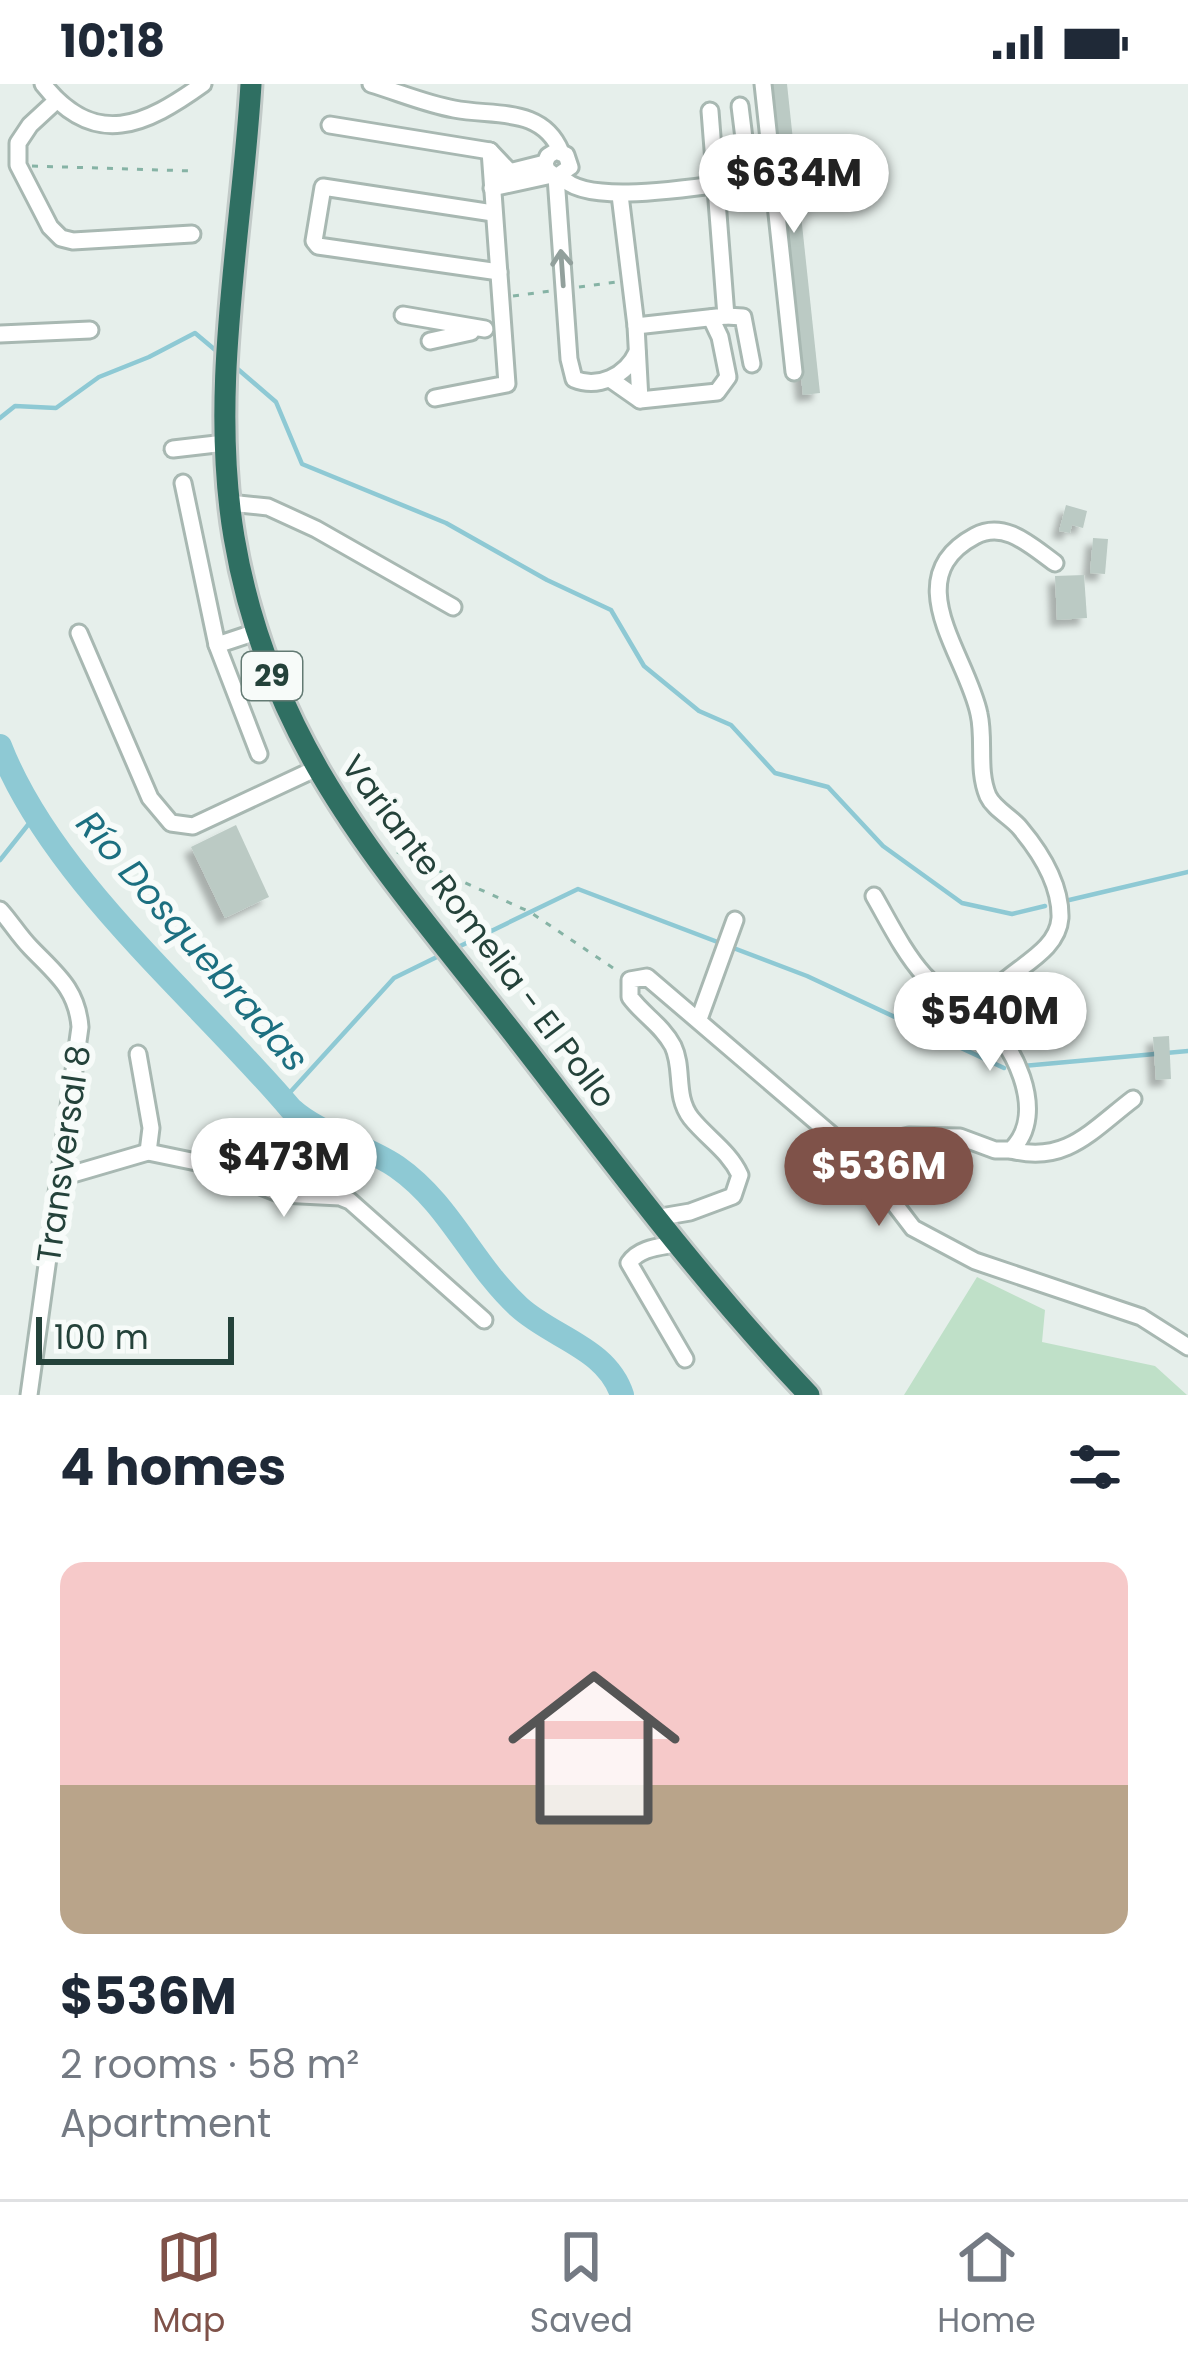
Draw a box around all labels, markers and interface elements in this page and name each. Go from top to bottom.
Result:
text: 10:18 [60,10,165,73]
pin: $634M [710,134,878,236]
text: $634M [726,145,862,200]
one-way arrow [550,249,573,288]
road number: 29 [242,652,302,700]
street label: Variante Romelia - El Pollo [330,745,627,1118]
water label: Río Dosquebradas [65,800,320,1083]
pin: $540M [906,972,1074,1074]
text: $540M [921,983,1059,1038]
street label: Transversal 8 [25,1042,102,1266]
pin: $473M [200,1118,368,1220]
pin: $536M [795,1127,963,1229]
text: $473M [218,1129,350,1184]
text: $536M [811,1138,947,1193]
scale bar [36,1311,234,1364]
text: 100 m [54,1314,149,1361]
text: 4 homes [60,1431,286,1503]
icon: filters [1062,1434,1128,1500]
icon: home [486,1640,702,1856]
text: $536M [60,1960,237,2032]
text: 2 rooms · 58 m² [60,2037,359,2092]
text: Apartment [60,2096,271,2151]
tab: Map [152,2224,225,2346]
tab: Saved [530,2224,633,2346]
tab: Home [937,2224,1036,2346]

